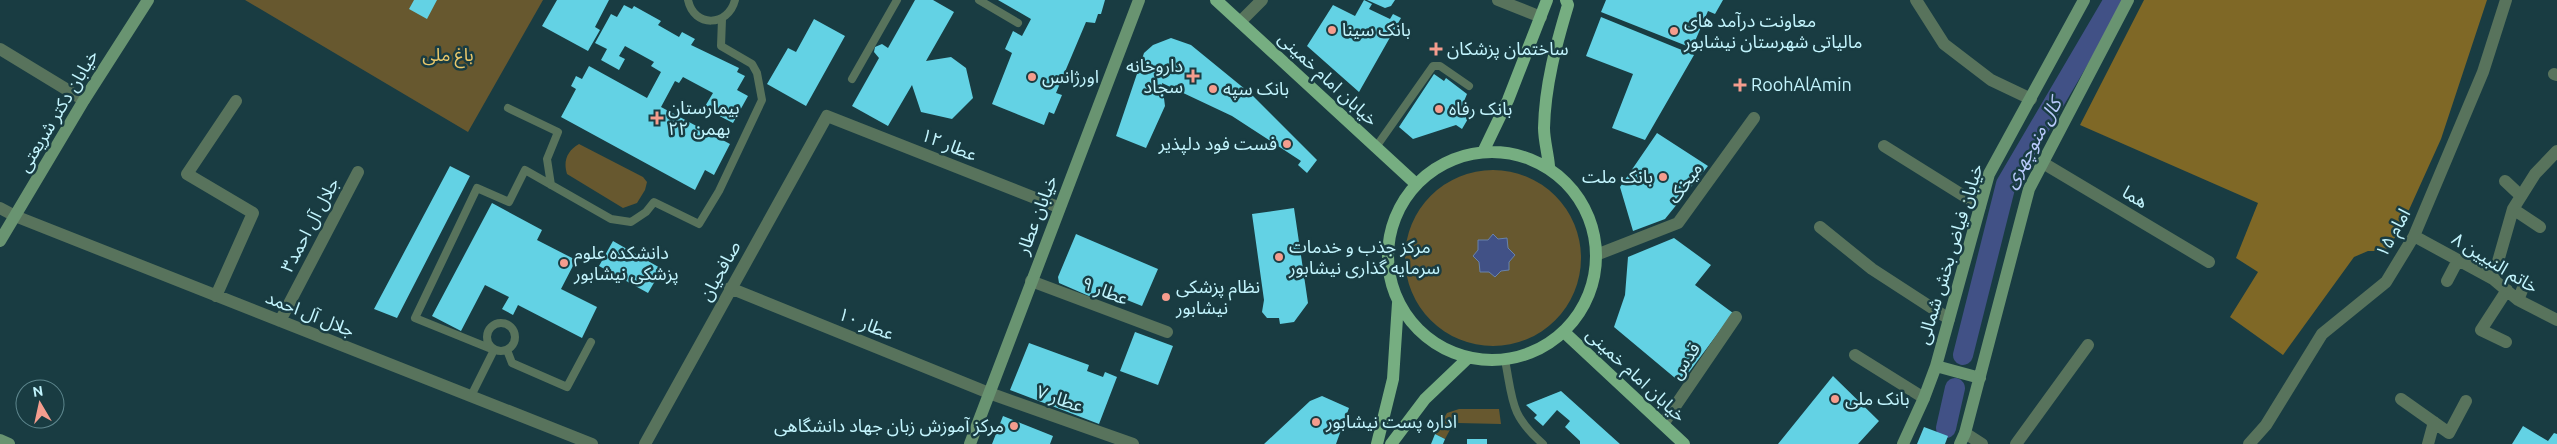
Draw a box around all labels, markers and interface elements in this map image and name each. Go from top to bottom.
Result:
place label: معاونت درآمد های مالیاتی شهرستان نیشابور [1683,10,1862,53]
place label: بانک سینا [1342,19,1411,39]
marker: بانک سینا [1326,24,1338,36]
marker: معاونت درآمد های مالیاتی شهرستان نیشابور [1668,25,1680,37]
street label: خیابان امام خمینی [1272,27,1382,133]
place label: ساختمان پزشکان [1447,38,1569,60]
marker: ساختمان پزشکان [1429,42,1443,56]
park label: باغ ملی [422,44,474,69]
street label: خیابان دکتر شریعتی [13,46,103,176]
place label: داروخانه سجاد [1126,55,1183,96]
place label: اورژانس [1042,66,1099,88]
marker: داروخانه سجاد [1187,70,1199,82]
marker: اورژانس [1026,71,1038,83]
place label: RoohAlAmin [1751,74,1852,94]
place label: بانک سپه [1223,78,1289,100]
marker: RoohAlAmin [1733,78,1747,92]
marker: بانک سپه [1207,83,1219,95]
water label: کال منوچهری [1998,91,2069,193]
place label: بیمارستان ۲۲ بهمن [668,97,740,140]
place label: بانک رفاه [1449,98,1512,120]
marker: بانک رفاه [1433,103,1445,115]
marker: بیمارستان ۲۲ بهمن [650,111,664,125]
street label: عطار ۱۲ [918,124,980,166]
place label: فست فود دلپذیر [1158,133,1277,155]
marker: فست فود دلپذیر [1281,138,1293,150]
street label: میخک [1663,158,1706,207]
street label: خیابان فیاض بخش شمالی [1912,161,1988,347]
place label: بانک ملت [1582,166,1653,186]
marker: بانک ملت [1657,171,1669,183]
street label: خیابان عطار [1012,172,1062,259]
street label: جلال آل احمد۳ [276,174,344,276]
street label: هما [2119,181,2152,211]
street label: امام ۱۵ [2371,205,2418,263]
street label: خاتم النبیین ۸ [2447,228,2542,300]
place label: مرکز جذب و خدمات سرمایه گذاری نیشابور [1288,236,1440,279]
street label: صافحیان [695,237,745,305]
place label: دانشکده علوم پزشکی نیشابور [573,242,679,285]
marker: مرکز جذب و خدمات سرمایه گذاری نیشابور [1273,251,1285,263]
marker: دانشکده علوم پزشکی نیشابور [558,257,570,269]
street label: عطار ۹ [1079,272,1131,310]
place label: نظام پزشکی نیشابور [1175,276,1260,319]
street label: جلال آل احمد [262,286,358,342]
marker: نظام پزشکی نیشابور [1160,291,1172,303]
street label: عطار ۱۰ [835,303,897,345]
street label: خیابان امام خمینی [1580,323,1690,429]
street label: قدس [1665,339,1705,383]
north arrow [15,379,65,429]
street label: عطار ۷ [1034,381,1086,417]
text: N [32,382,44,400]
place label: بانک ملی [1845,388,1910,410]
marker: بانک ملی [1829,393,1841,405]
place label: اداره پست نیشابور [1325,411,1457,433]
place label: مرکز آموزش زبان جهاد دانشگاهی [774,415,1004,437]
marker: اداره پست نیشابور [1310,416,1322,428]
marker: مرکز آموزش زبان جهاد دانشگاهی [1008,420,1020,432]

